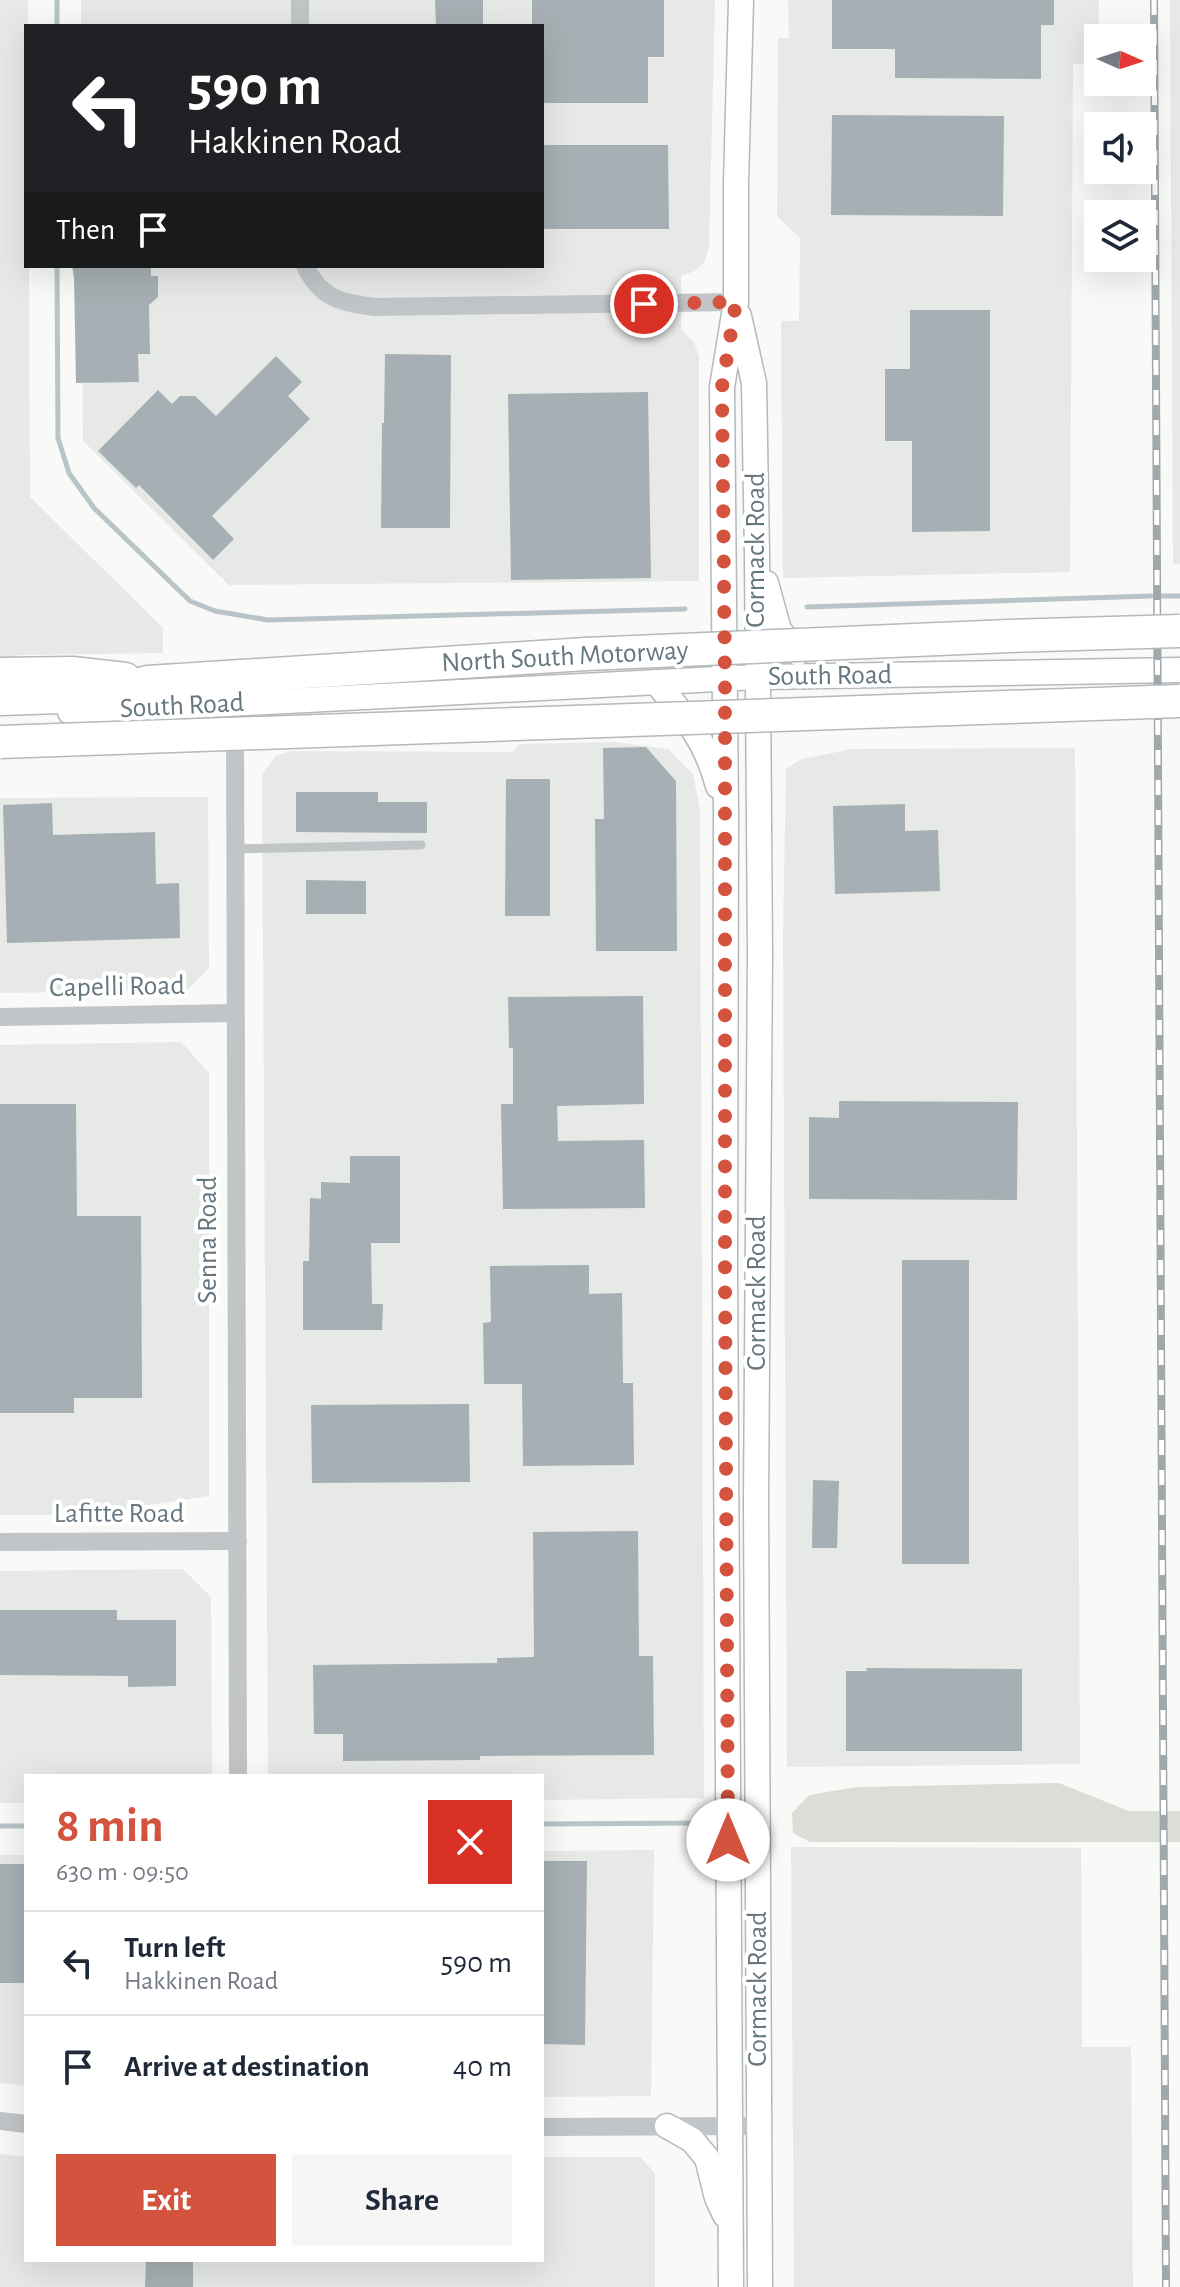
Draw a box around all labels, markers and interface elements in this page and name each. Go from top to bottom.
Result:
north arrow [1084,24,1156,96]
map controls [1084,24,1156,272]
icon: left [56,56,160,160]
text: 590 m [188,59,322,115]
button: sound [1084,112,1156,184]
text: Hakkinen Road [188,124,401,160]
button: layers [1084,200,1156,272]
icon: arrive [131,208,175,252]
text: Then [56,215,115,245]
pin [610,270,678,338]
icon: arrive [622,282,666,326]
street label: Cormack Road [742,472,770,628]
street label: North South Motorway [441,637,689,677]
street label: South Road [768,661,892,691]
street label: South Road [119,689,245,723]
street label: Capelli Road [49,972,185,1002]
street label: Senna Road [194,1176,222,1304]
street label: Cormack Road [743,1215,771,1371]
street label: Lafitte Road [54,1500,184,1528]
position arrow [686,1798,770,1882]
button: close [428,1800,512,1884]
text: 8 min [56,1803,164,1851]
text: 630 m · 09:50 [56,1859,189,1885]
street label: Cormack Road [744,1911,772,2067]
text: Turn left [124,1933,225,1963]
icon: left [56,1941,100,1985]
text: 590 m [441,1948,512,1978]
text: Hakkinen Road [124,1968,278,1994]
icon: arrive [56,2045,100,2089]
text: Arrive at destination [124,2052,370,2082]
text: 40 m [453,2052,512,2082]
button: Exit [56,2154,276,2246]
button: Share [292,2154,512,2246]

